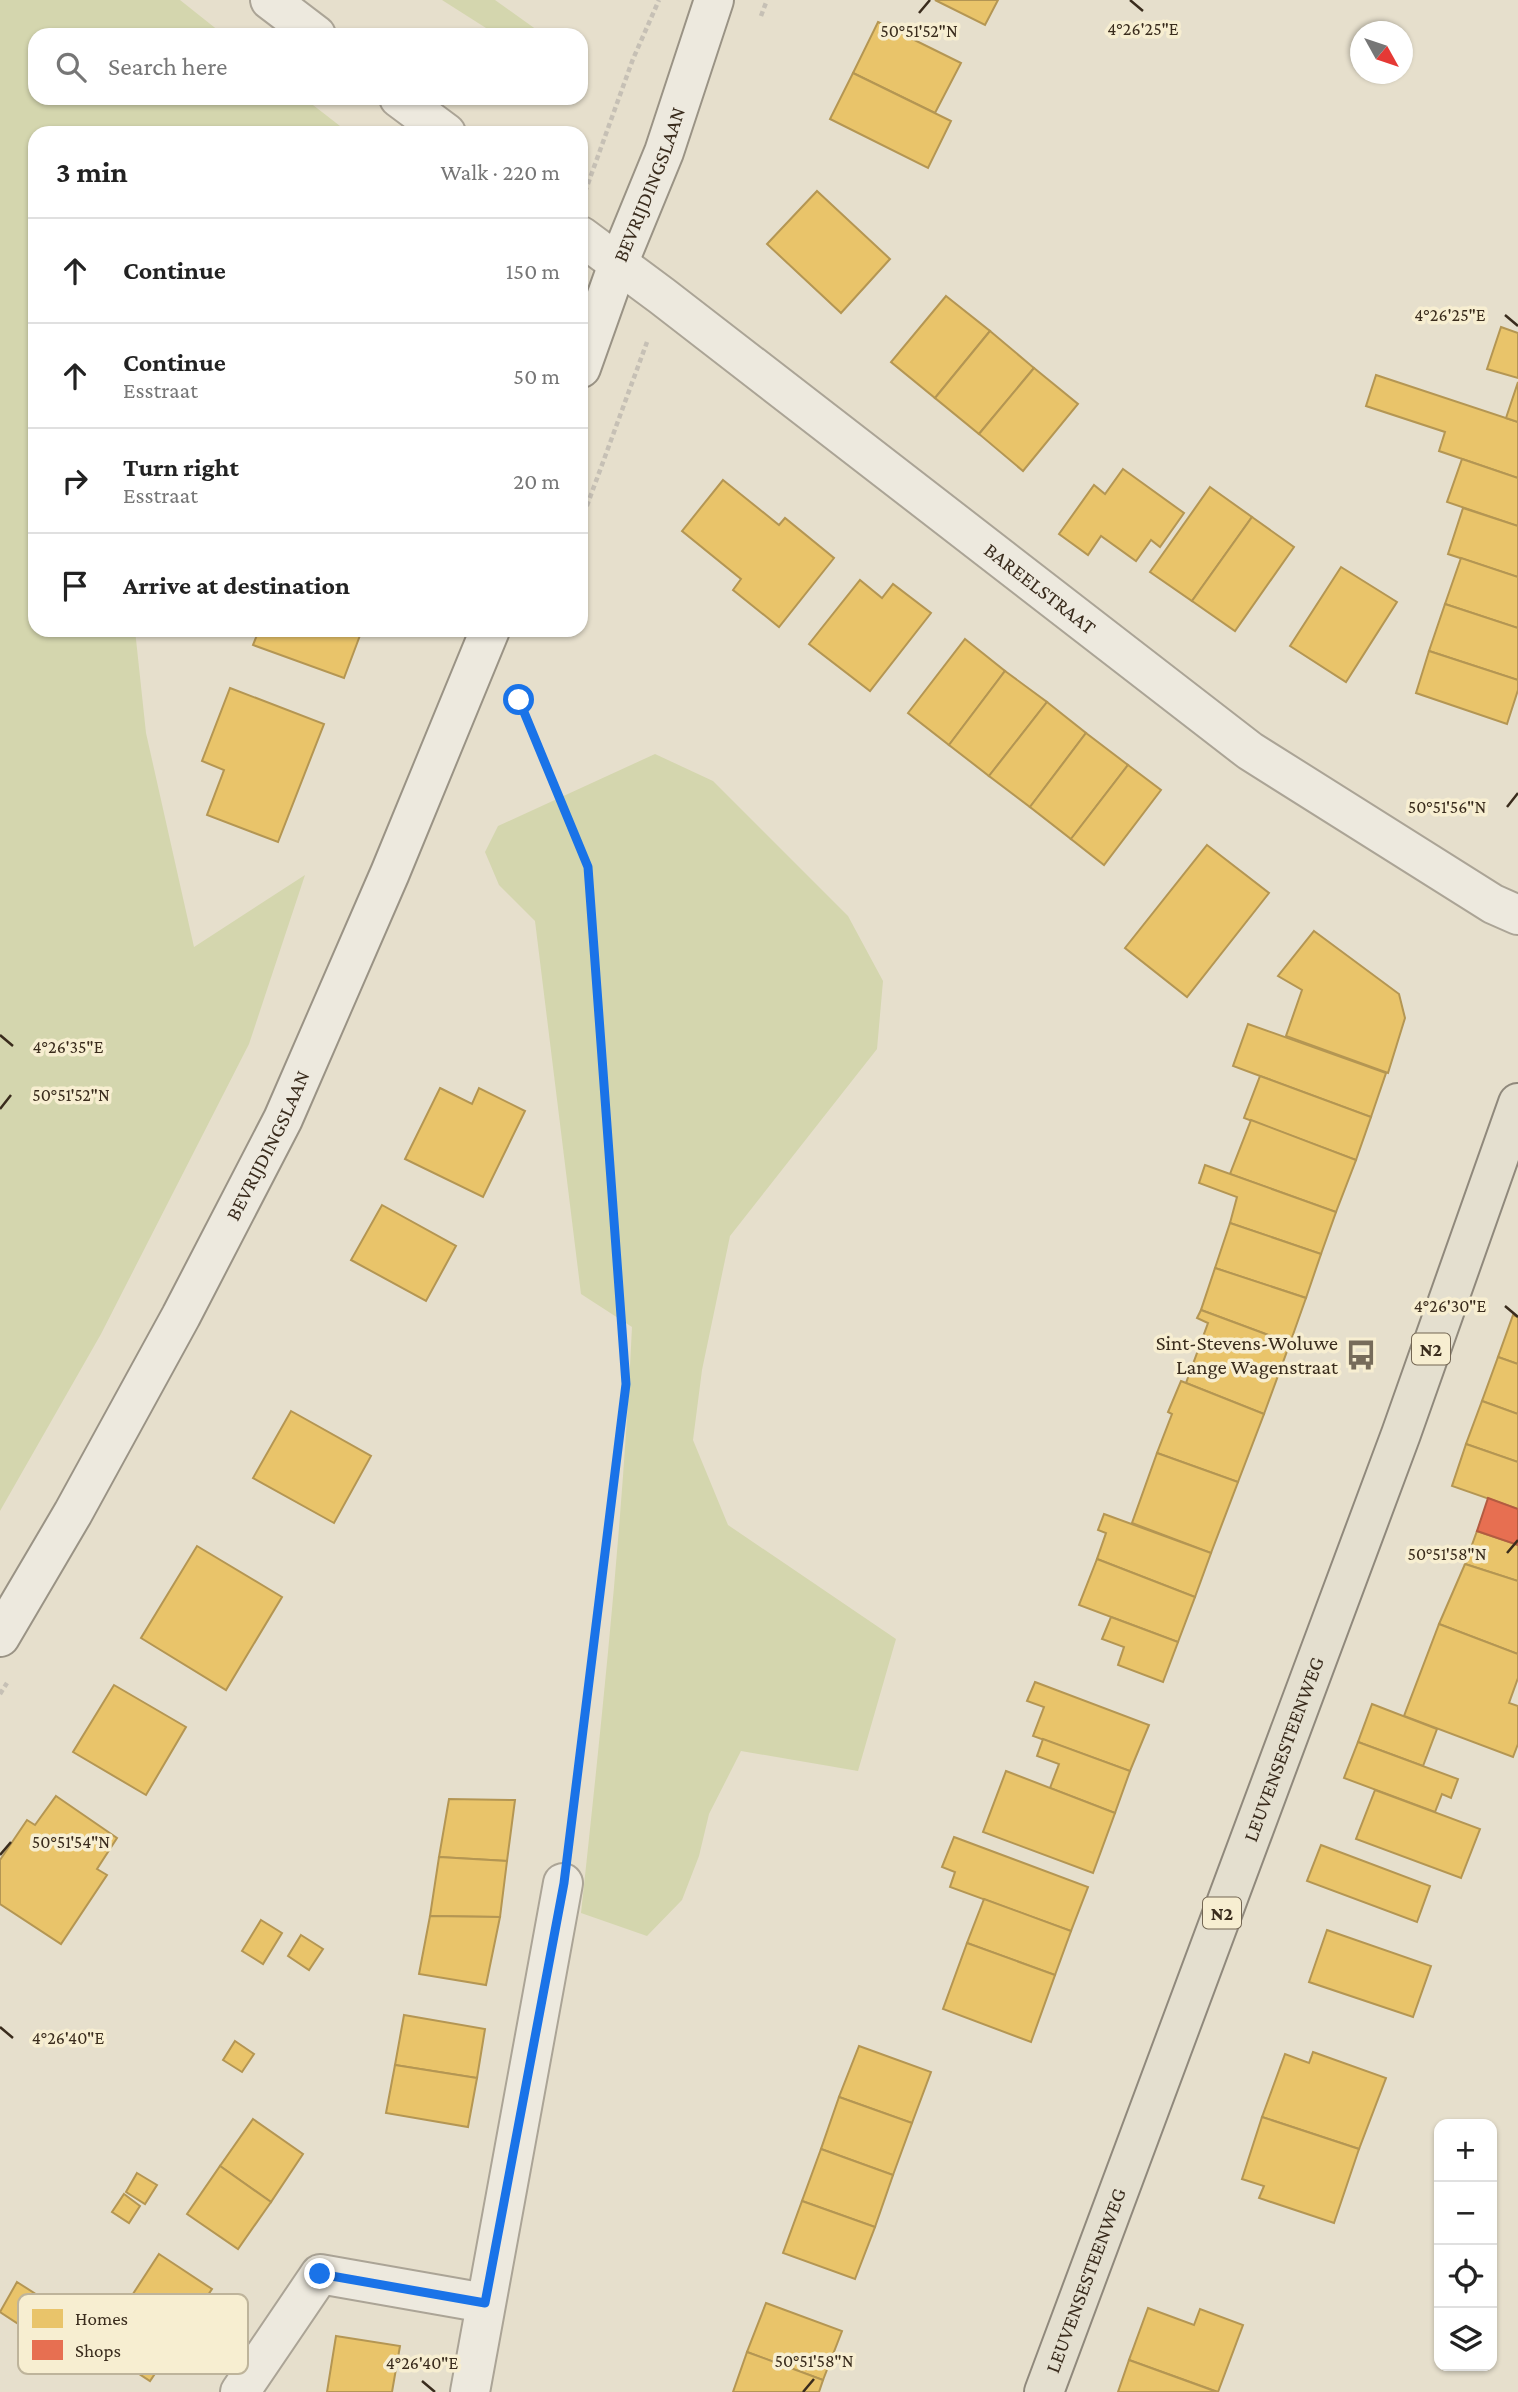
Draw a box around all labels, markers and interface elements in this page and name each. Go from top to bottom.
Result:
text: 4°26'25"E [1107,19,1179,39]
text: 50°51'52"N [880,21,958,41]
north arrow [1350,21,1413,84]
search box [28,28,588,105]
icon: search [52,48,90,86]
text: Search here [108,52,227,81]
street label: BEVRIJDINGSLAAN [608,104,690,265]
text: 3 min [56,155,128,188]
text: Walk · 220 m [440,159,560,185]
icon: ahead [56,252,94,290]
text: Continue [123,256,226,285]
text: 150 m [506,258,560,284]
text: 4°26'25"E [1414,305,1486,325]
text: Continue [123,348,226,377]
icon: ahead [56,357,94,395]
text: 50 m [513,363,560,389]
text: Esstraat [123,377,198,403]
text: Turn right [123,453,239,482]
icon: right [56,462,94,500]
text: 20 m [513,468,560,494]
text: Esstraat [123,482,198,508]
street label: BAREELSTRAAT [979,538,1101,640]
icon: arrive [56,567,94,605]
text: Arrive at destination [123,571,350,600]
route start [503,684,534,715]
text: 50°51'56"N [1408,797,1486,817]
text: 4°26'35"E [33,1037,104,1057]
street label: BEVRIJDINGSLAAN [221,1067,315,1225]
text: 50°51'52"N [32,1085,110,1105]
text: 4°26'30"E [1414,1296,1486,1316]
place label: Sint-Stevens-Woluwe Lange Wagenstraat [1156,1331,1339,1379]
road number: N2 [1412,1334,1450,1364]
bus stop icon: Sint-Stevens-Woluwe Lange Wagenstraat [1344,1338,1378,1372]
text: 50°51'58"N [1407,1544,1487,1564]
street label: LEUVENSESTEENWEG [1238,1653,1329,1845]
text: 50°51'54"N [32,1832,110,1852]
road number: N2 [1203,1898,1241,1928]
text: 4°26'40"E [32,2028,104,2048]
map controls [1434,2119,1497,2371]
button: + [1434,2119,1497,2182]
button: − [1434,2182,1497,2245]
street label: LEUVENSESTEENWEG [1040,2185,1131,2376]
button: locate [1434,2245,1497,2308]
route end [304,2258,335,2289]
legend [18,2294,248,2374]
text: Homes [75,2308,128,2329]
button: layers [1434,2308,1497,2371]
text: Shops [75,2340,121,2361]
text: 50°51'58"N [774,2351,854,2371]
text: 4°26'40"E [386,2353,458,2373]

